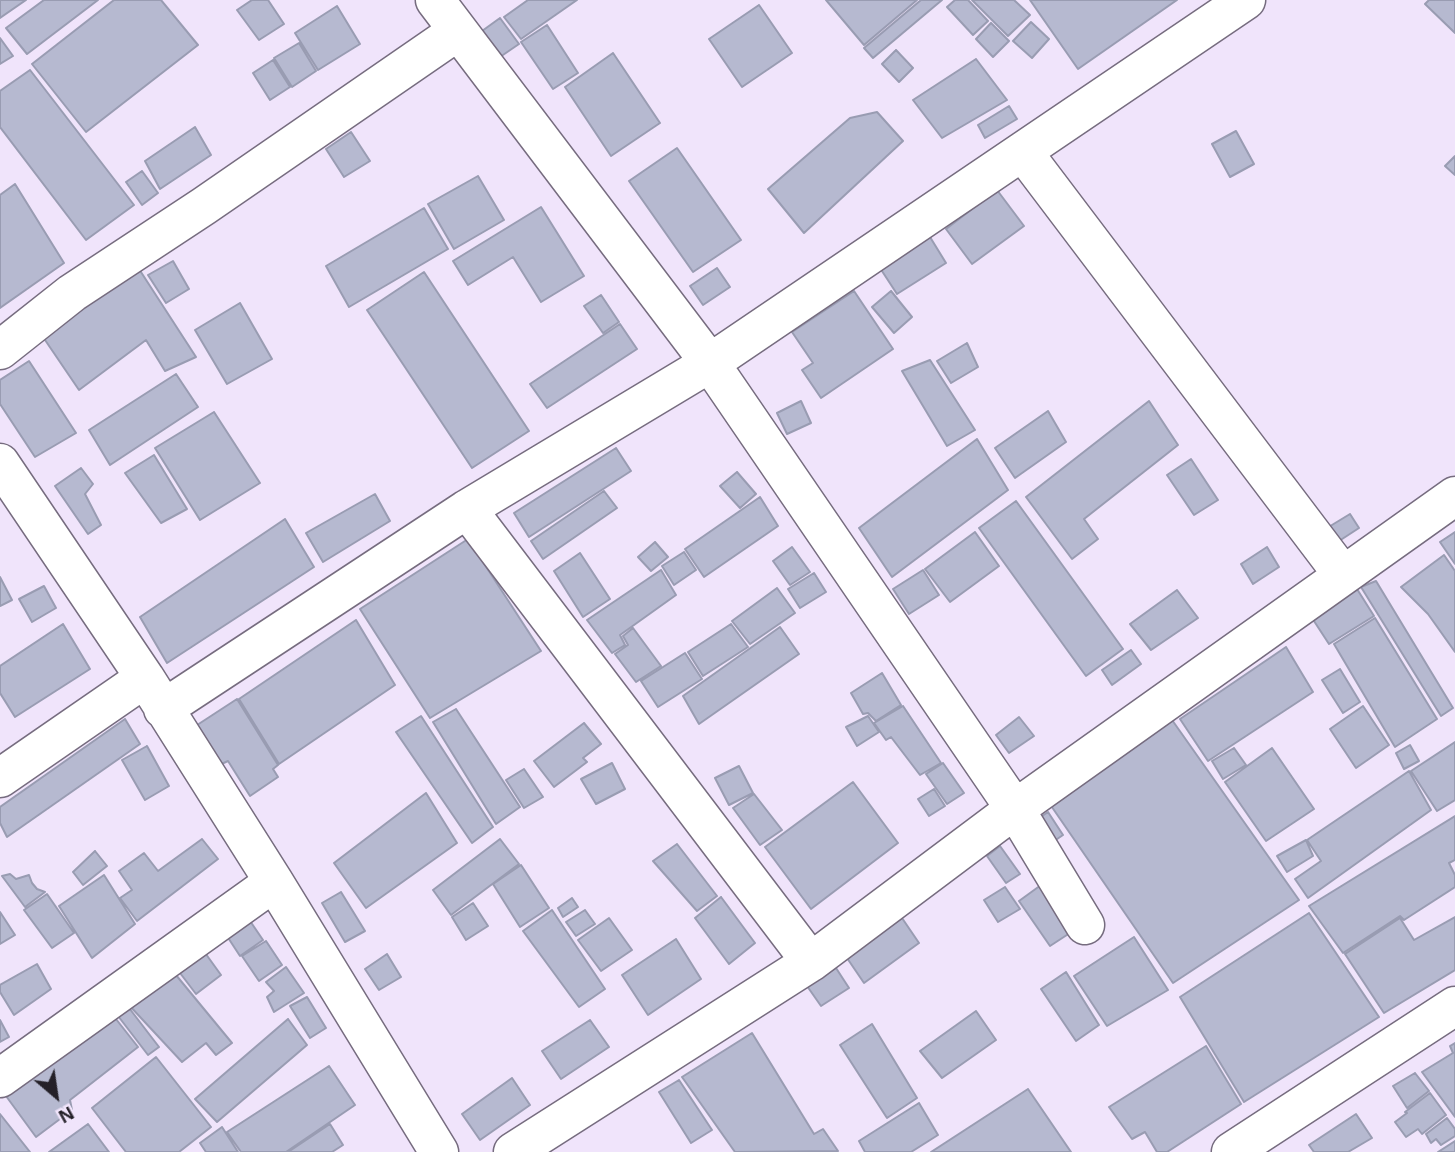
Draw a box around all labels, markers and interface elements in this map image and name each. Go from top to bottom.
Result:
north arrow [21,1061,91,1131]
text: N [55,1102,78,1127]

